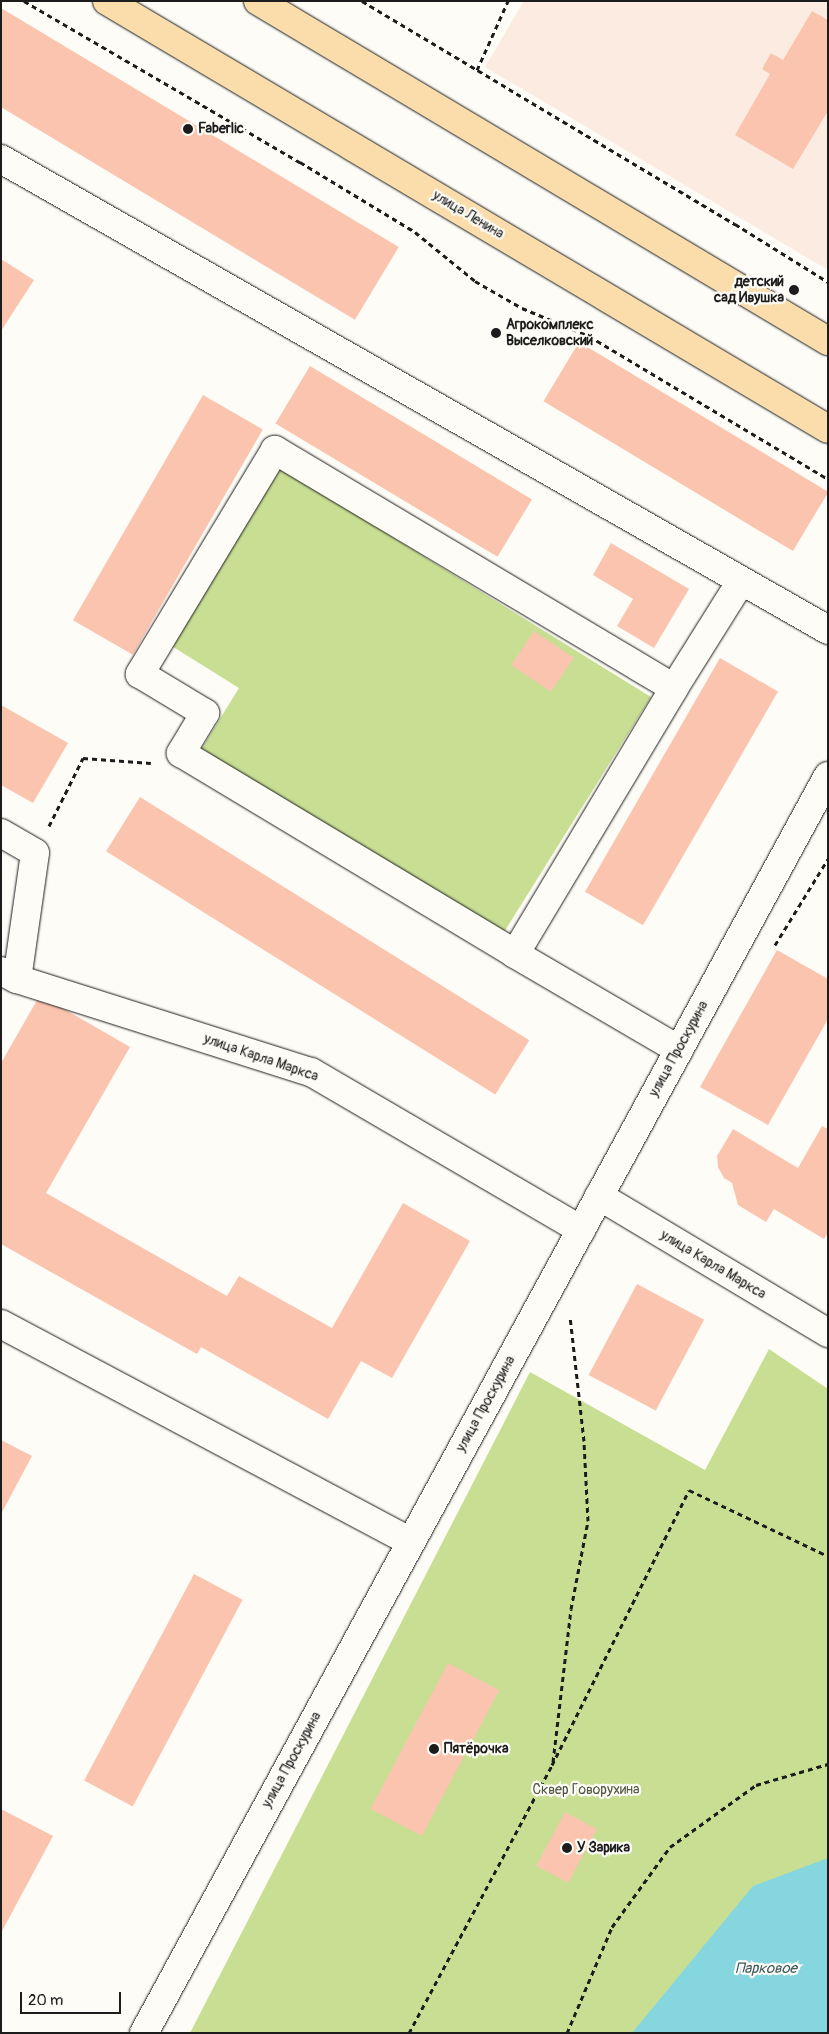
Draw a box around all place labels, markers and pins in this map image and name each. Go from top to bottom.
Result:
place label: Faberlic [198,121,244,137]
marker: Faberlic [182,123,194,135]
place label: детский сад Ивушка [714,274,784,306]
marker: детский сад Ивушка [788,284,800,296]
place label: Агрокомплекс Выселковский [506,317,594,350]
marker: Агрокомплекс Выселковский [490,327,502,339]
place label: Пятёрочка [444,1741,508,1757]
marker: Пятёрочка [428,1743,440,1755]
place label: У Зарика [577,1840,630,1856]
marker: У Зарика [561,1842,573,1854]

